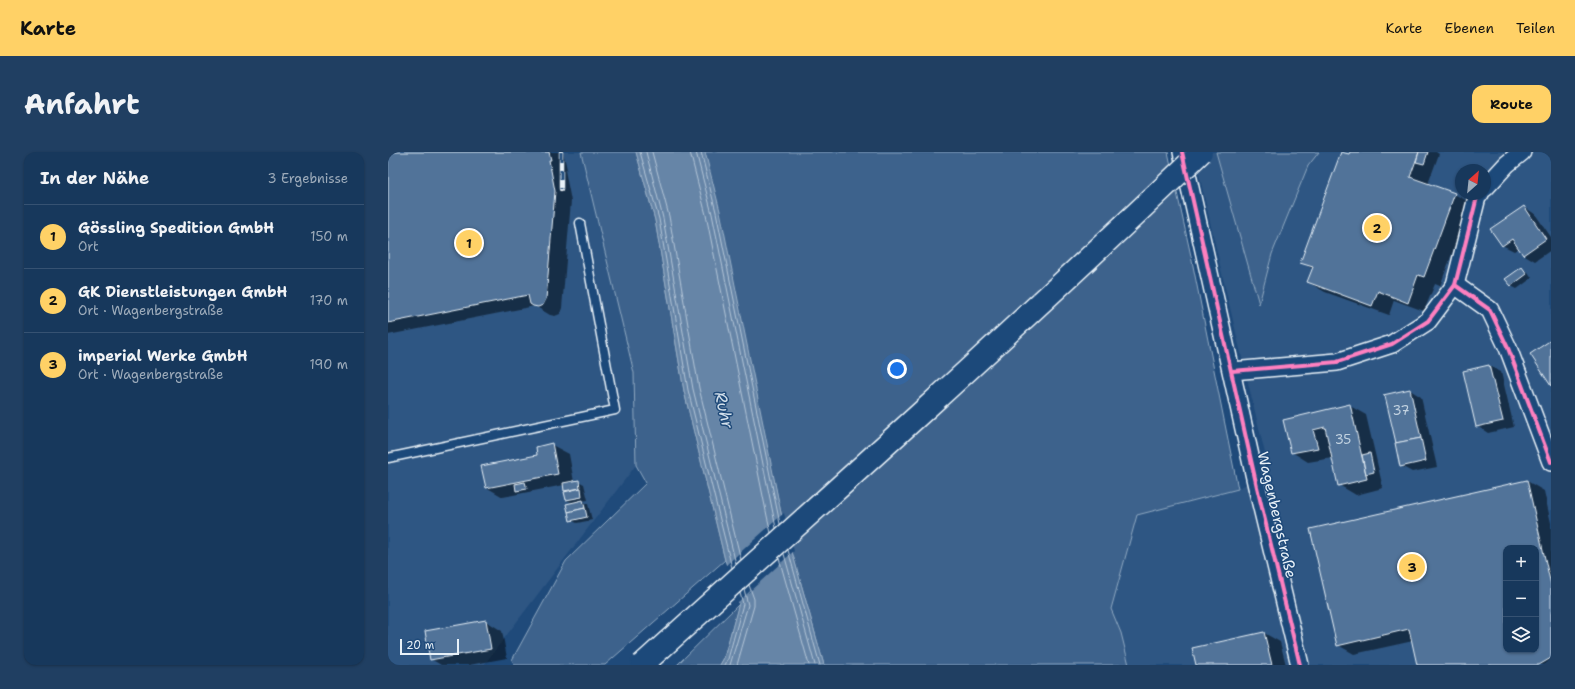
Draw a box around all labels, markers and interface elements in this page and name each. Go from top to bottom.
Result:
text: Karte [20,16,76,41]
text: Karte [1386,19,1423,37]
text: Ebenen [1445,19,1494,37]
text: Teilen [1516,19,1555,37]
text: Anfahrt [24,85,140,123]
button: Route [1472,85,1551,123]
north arrow [1455,164,1491,200]
text: In der Nähe [40,167,149,189]
text: 3 Ergebnisse [268,170,348,187]
pin: 2 [1364,213,1390,243]
text: Gössling Spedition GmbH [78,218,274,238]
text: 1 [50,228,56,245]
text: 150 m [310,228,348,245]
pin: 1 [456,228,482,258]
text: Ort [78,238,99,255]
text: GK Dienstleistungen GmbH [78,282,287,302]
text: 2 [48,292,58,309]
text: 170 m [310,292,348,309]
text: Ort · Wagenbergstraße [78,302,223,319]
text: imperial Werke GmbH [78,346,248,366]
text: 3 [48,356,58,373]
text: 190 m [309,356,348,373]
your location [887,359,907,379]
text: Ort · Wagenbergstraße [78,366,223,383]
water label: Ruhr [710,389,739,431]
house number: 37 [1392,402,1410,419]
house number: 35 [1335,431,1351,448]
street label: Wagenbergstraße [1253,450,1301,580]
map controls [1503,545,1539,653]
button: + [1503,545,1539,581]
pin: 3 [1399,552,1425,582]
button: − [1503,581,1539,617]
button: layers [1503,617,1539,653]
scale bar [400,637,459,656]
text: 20 m [406,638,434,653]

